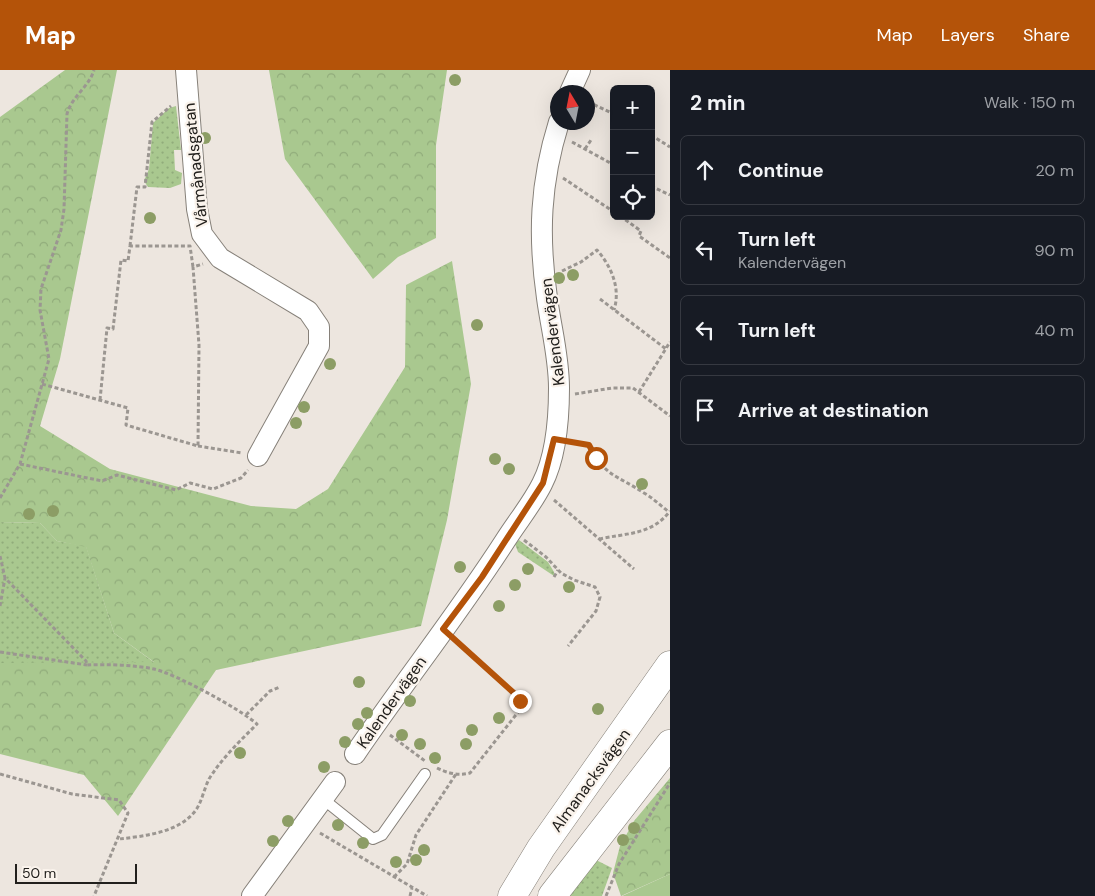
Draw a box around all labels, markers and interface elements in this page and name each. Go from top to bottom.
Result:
text: Map [25,20,76,51]
text: Map [877,23,913,47]
text: Layers [941,23,995,47]
text: Share [1023,23,1070,47]
north arrow [550,85,595,130]
map controls [610,85,655,220]
button: + [610,85,655,130]
text: 2 min [690,89,746,117]
text: Walk · 150 m [984,92,1075,113]
street label: Vårmånadsgatan [179,102,212,228]
button: − [610,130,655,175]
icon: ahead [691,156,719,184]
text: Continue [738,158,824,183]
text: 20 m [1035,160,1074,181]
button: locate [610,175,655,220]
text: Turn left [738,227,816,252]
icon: left [691,236,719,264]
text: 90 m [1034,240,1074,261]
text: Kalendervägen [738,252,846,273]
street label: Kalendervägen [535,277,570,387]
icon: left [691,316,719,344]
text: Turn left [738,318,816,343]
text: 40 m [1035,320,1074,341]
icon: arrive [691,396,719,424]
text: Arrive at destination [738,398,929,423]
route start [585,447,608,470]
street label: Kalendervägen [352,652,431,753]
route end [509,690,532,713]
street label: Almanacksvägen [546,724,635,836]
scale bar [15,861,138,884]
text: 50 m [22,864,56,882]

